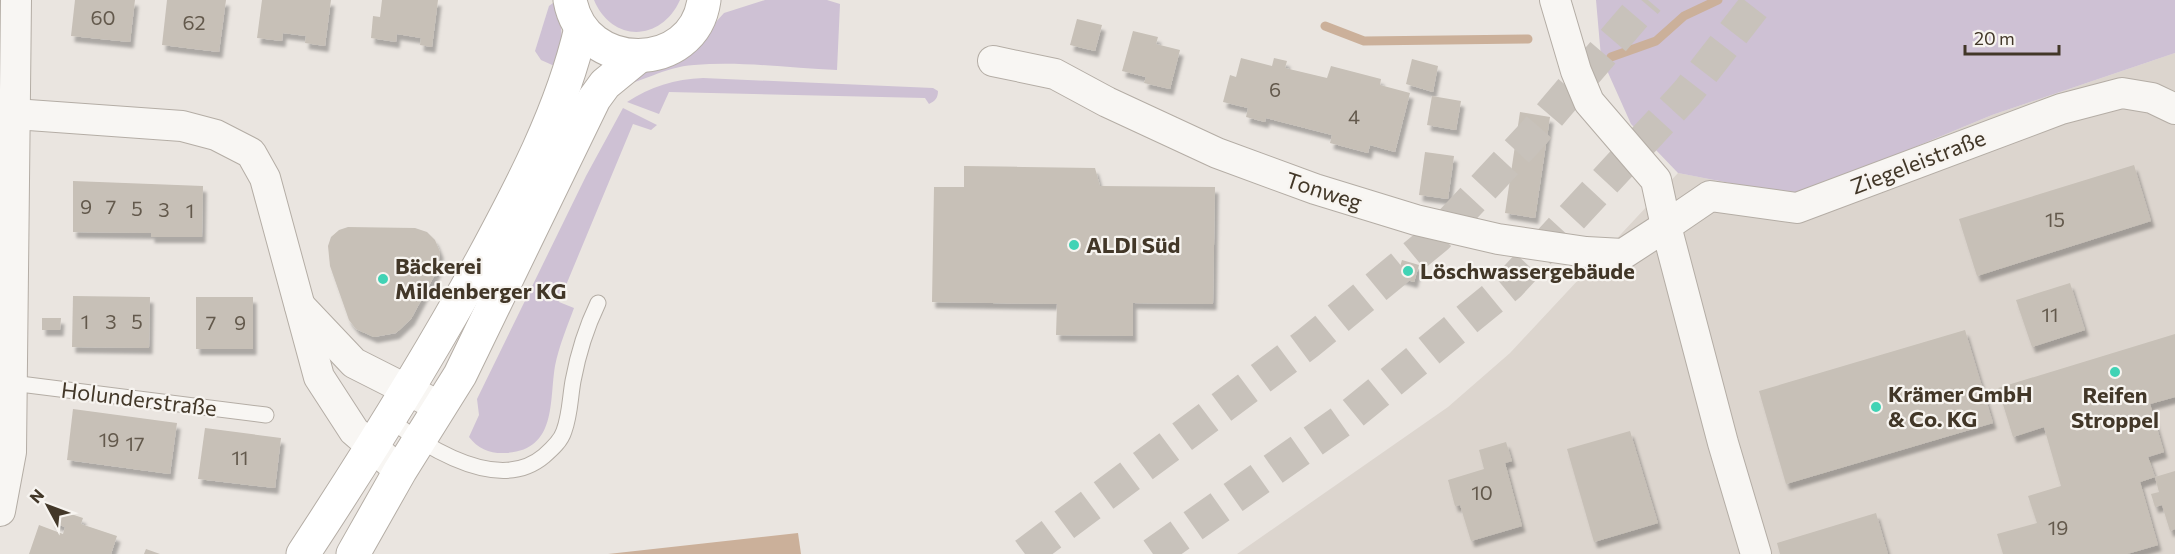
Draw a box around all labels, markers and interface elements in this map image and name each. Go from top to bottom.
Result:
house number: 60 [90,5,116,29]
house number: 62 [182,10,206,34]
scale bar [1965,18,2060,56]
text: 20 m [1974,27,2015,49]
house number: 6 [1269,77,1281,101]
house number: 4 [1348,104,1360,128]
street label: Ziegeleistraße [1847,123,1989,200]
street label: Tonweg [1283,166,1366,216]
house number: 9 [80,194,92,218]
house number: 7 [106,194,116,218]
house number: 5 [131,196,143,220]
house number: 3 [158,197,170,221]
house number: 1 [186,198,194,222]
house number: 15 [2045,207,2065,231]
place label: ALDI Süd [1086,231,1180,258]
marker: ALDI Süd [1067,238,1081,252]
place label: Bäckerei Mildenberger KG [395,252,566,304]
place label: Löschwassergebäude [1420,257,1635,284]
marker: Löschwassergebäude [1401,264,1415,278]
marker: Bäckerei Mildenberger KG [376,272,390,286]
house number: 11 [2041,302,2059,326]
house number: 1 [81,309,89,333]
house number: 3 [105,309,117,333]
house number: 5 [131,309,143,333]
house number: 7 [206,310,216,334]
house number: 9 [234,310,246,334]
marker: Reifen Stroppel [2108,365,2122,379]
street label: Holunderstraße [60,376,219,421]
place label: Krämer GmbH & Co. KG [1888,380,2033,432]
place label: Reifen Stroppel [2071,381,2159,433]
marker: Krämer GmbH & Co. KG [1869,400,1883,414]
house number: 19 [99,427,119,451]
house number: 17 [125,431,145,455]
house number: 11 [231,445,249,469]
north arrow [18,476,78,536]
house number: 10 [1471,480,1493,504]
text: N [25,485,47,507]
house number: 19 [2048,515,2068,539]

